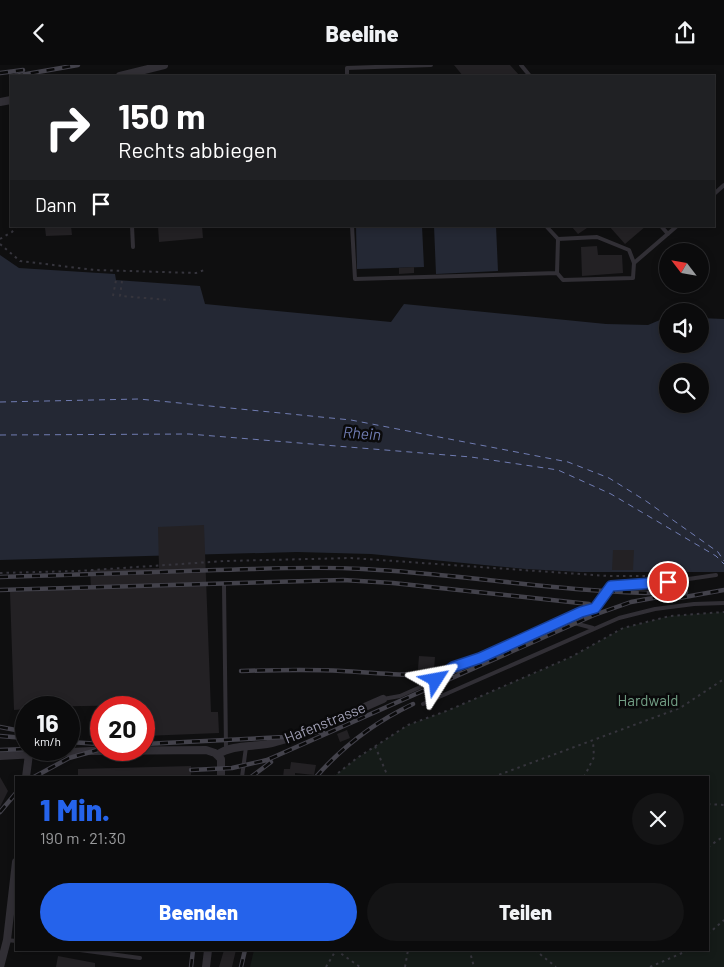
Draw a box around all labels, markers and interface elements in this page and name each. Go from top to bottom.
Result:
icon: back [25,19,53,47]
icon: share [671,19,699,47]
text: Beeline [325,20,399,46]
text: 150 m [118,94,205,136]
icon: right [35,95,100,160]
text: Rechts abbiegen [118,136,277,162]
icon: arrive [87,190,115,218]
text: Dann [35,193,77,216]
north arrow [659,243,709,293]
map controls [659,243,709,413]
button: sound [659,303,709,353]
button: search [659,363,709,413]
water label: Rhein [342,422,382,443]
pin [647,561,689,603]
icon: arrive [654,568,682,596]
position arrow [409,653,461,705]
park label: Hardwald [617,691,679,709]
speed limit sign: 20 [90,696,155,761]
street label: Hafenstrasse [281,698,368,747]
text: 16 [36,707,59,737]
text: km/h [34,734,61,748]
text: 1 Min. [40,791,110,827]
button: close [632,793,684,845]
text: 190 m · 21:30 [40,828,126,847]
button: Beenden [40,883,357,941]
button: Teilen [367,883,684,941]

